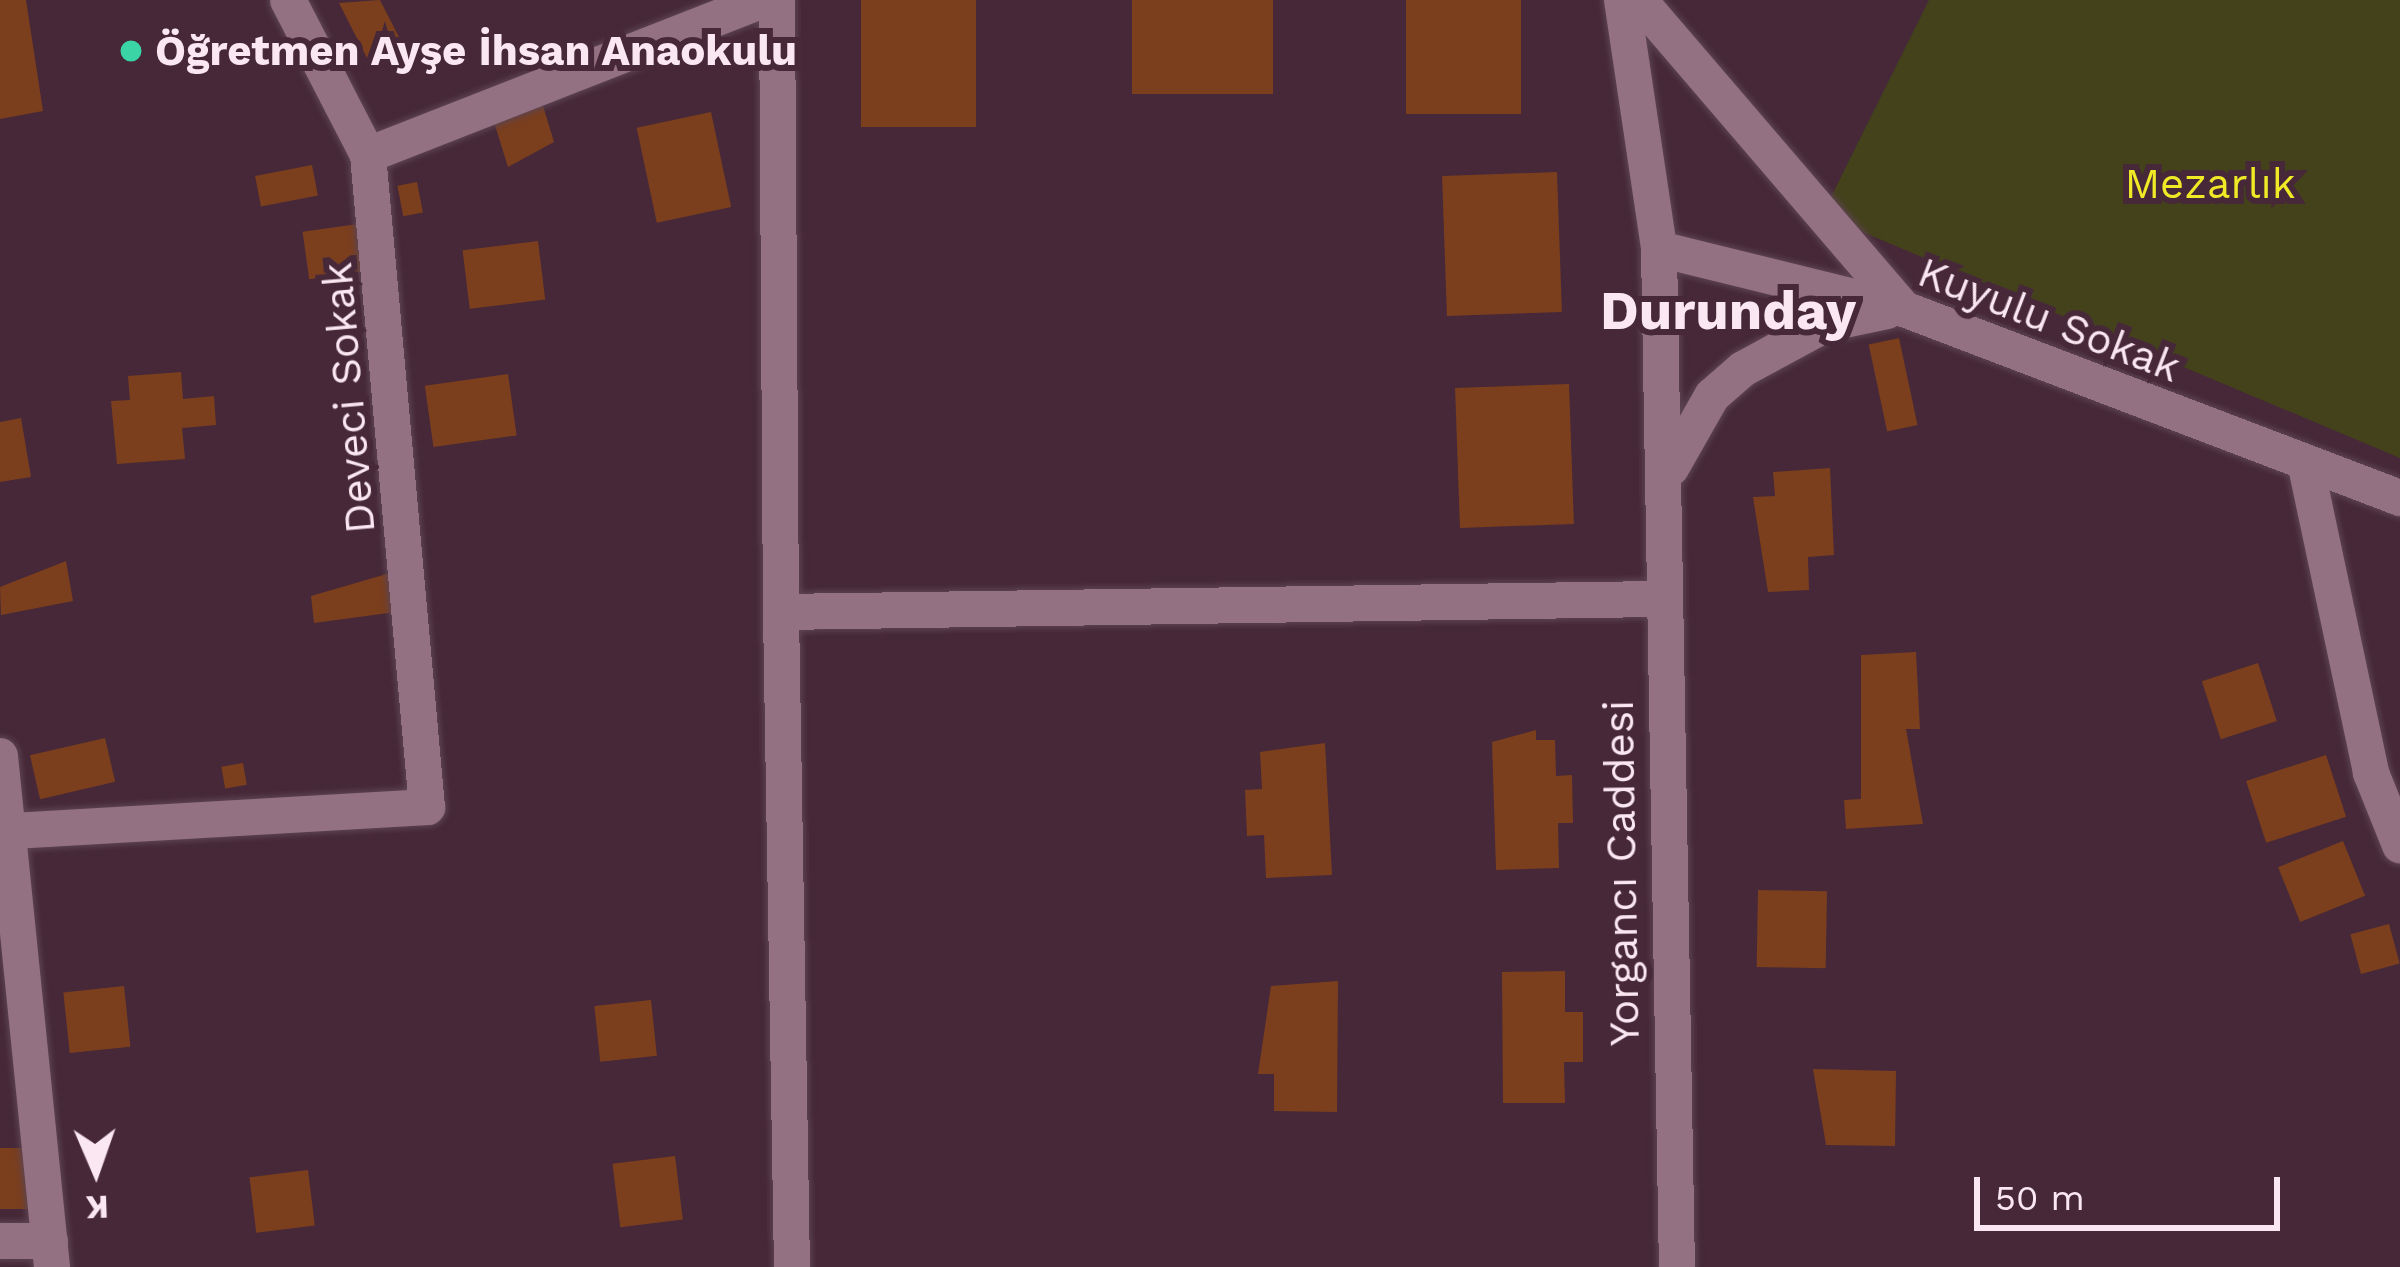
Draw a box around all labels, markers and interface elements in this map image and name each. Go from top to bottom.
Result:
place label: Öğretmen Ayşe İhsan Anaokulu [155,26,799,76]
marker: Öğretmen Ayşe İhsan Anaokulu [118,38,144,64]
park label: Mezarlık [2125,159,2295,209]
street label: Kuyulu Sokak [1911,247,2187,393]
street label: Deveci Sokak [312,260,386,536]
district label: Durunday [1600,279,1856,343]
street label: Yorgancı Caddesi [1594,699,1650,1047]
north arrow [36,1111,156,1231]
scale bar [1980,1153,2286,1227]
text: 50 m [1995,1177,2085,1219]
text: K [85,1188,109,1227]

